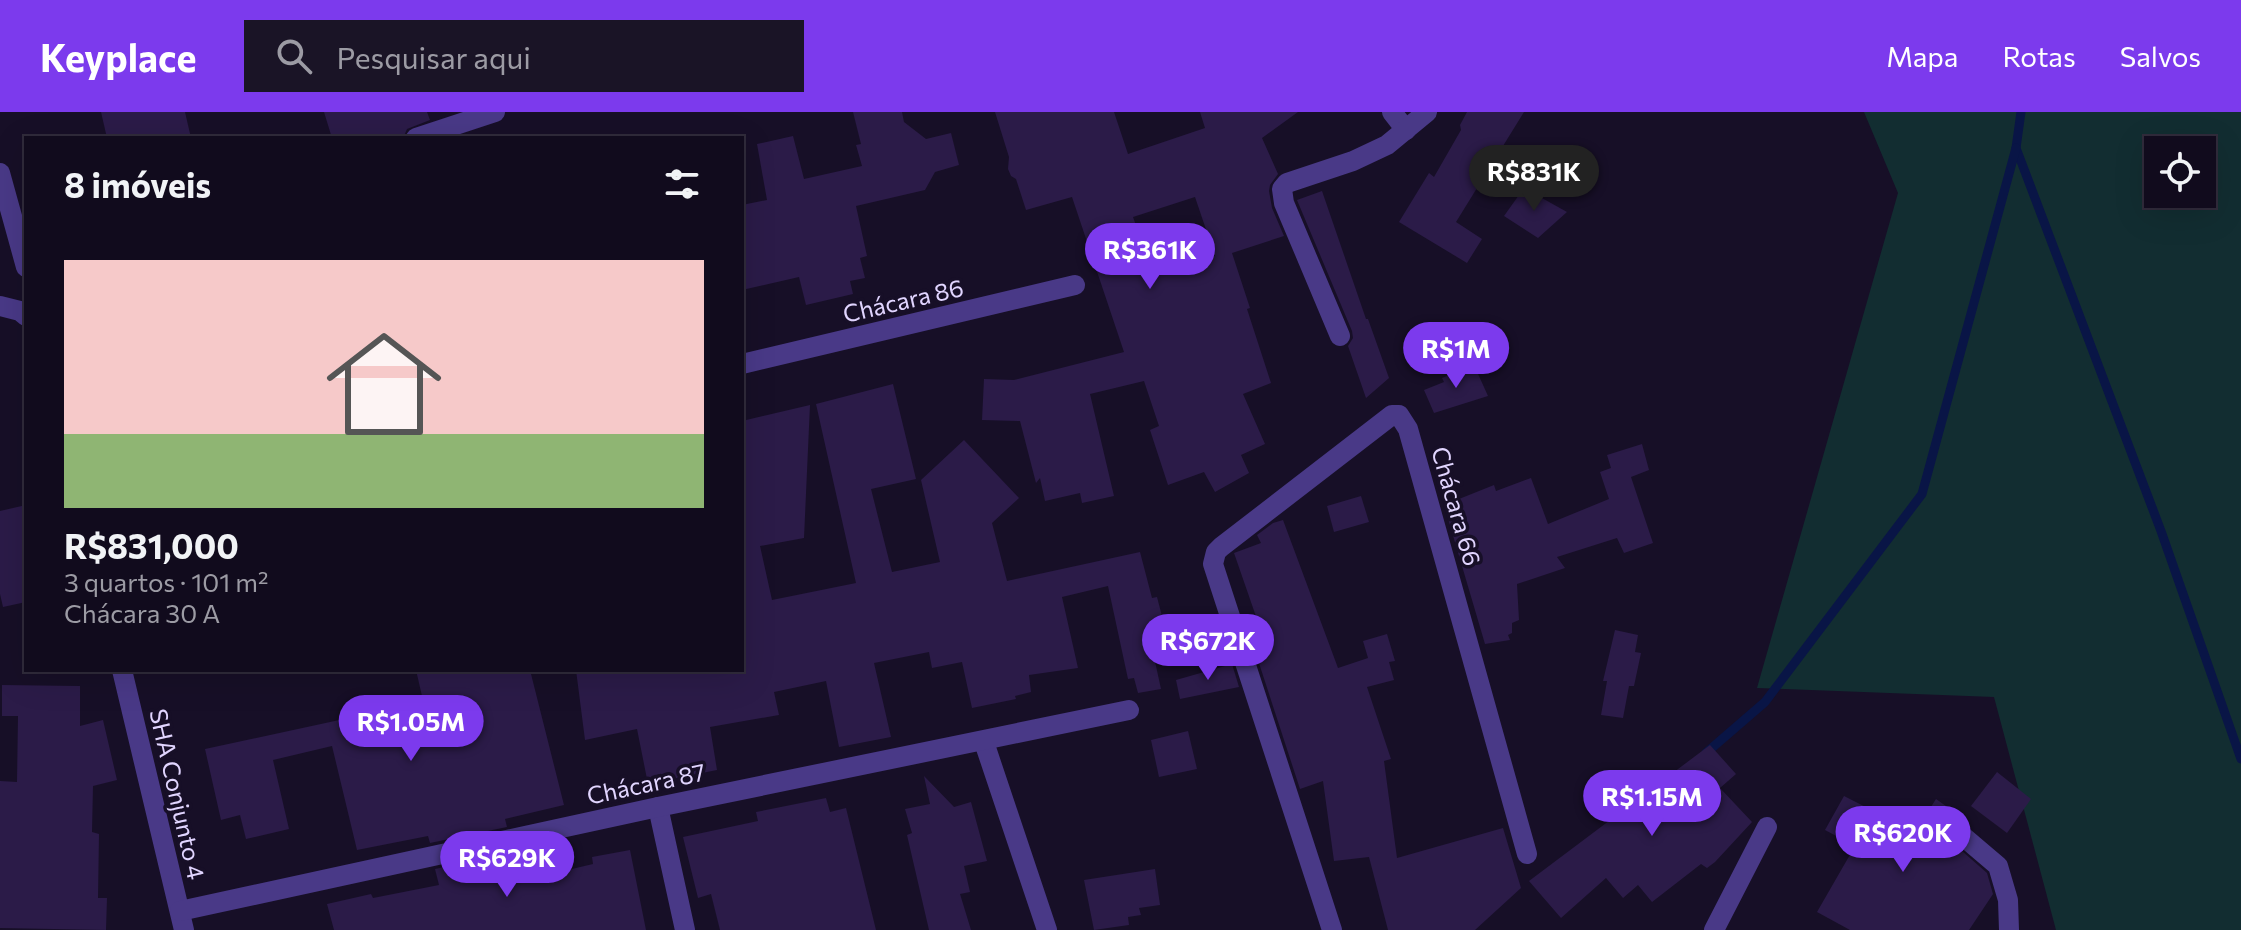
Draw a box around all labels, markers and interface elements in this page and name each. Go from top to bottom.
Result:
search box [244,20,804,92]
text: Keyplace [40,33,196,80]
icon: search [272,34,316,78]
text: Pesquisar aqui [336,38,531,75]
text: Mapa [1886,39,1959,73]
text: Rotas [2003,39,2076,73]
text: Salvos [2120,39,2201,73]
map controls [2144,136,2216,208]
button: locate [2144,136,2216,208]
pin: R$831K [1469,145,1599,213]
text: R$831K [1487,155,1581,186]
icon: filters [660,162,704,206]
text: 8 imóveis [64,163,211,205]
pin: R$361K [1085,223,1215,291]
text: R$361K [1103,233,1197,264]
street label: Chácara 86 [840,272,966,328]
icon: home [312,312,456,456]
pin: R$1M [1409,322,1503,390]
text: R$1M [1421,332,1491,363]
street label: Chácara 66 [1426,443,1488,569]
text: R$831,000 [64,524,239,566]
text: 3 quartos · 101 m² [64,566,269,597]
text: Chácara 30 A [64,597,220,628]
pin: R$672K [1143,614,1273,682]
text: R$672K [1160,624,1256,655]
pin: R$1.05M [337,695,485,763]
text: R$1.05M [357,705,465,736]
street label: SHA Conjunto 4 [144,706,212,882]
street label: Chácara 87 [584,756,708,810]
pin: R$1.15M [1578,770,1726,838]
text: R$1.15M [1601,780,1703,811]
pin: R$620K [1838,806,1968,874]
text: R$620K [1854,816,1952,847]
pin: R$629K [442,831,572,899]
text: R$629K [458,841,556,872]

